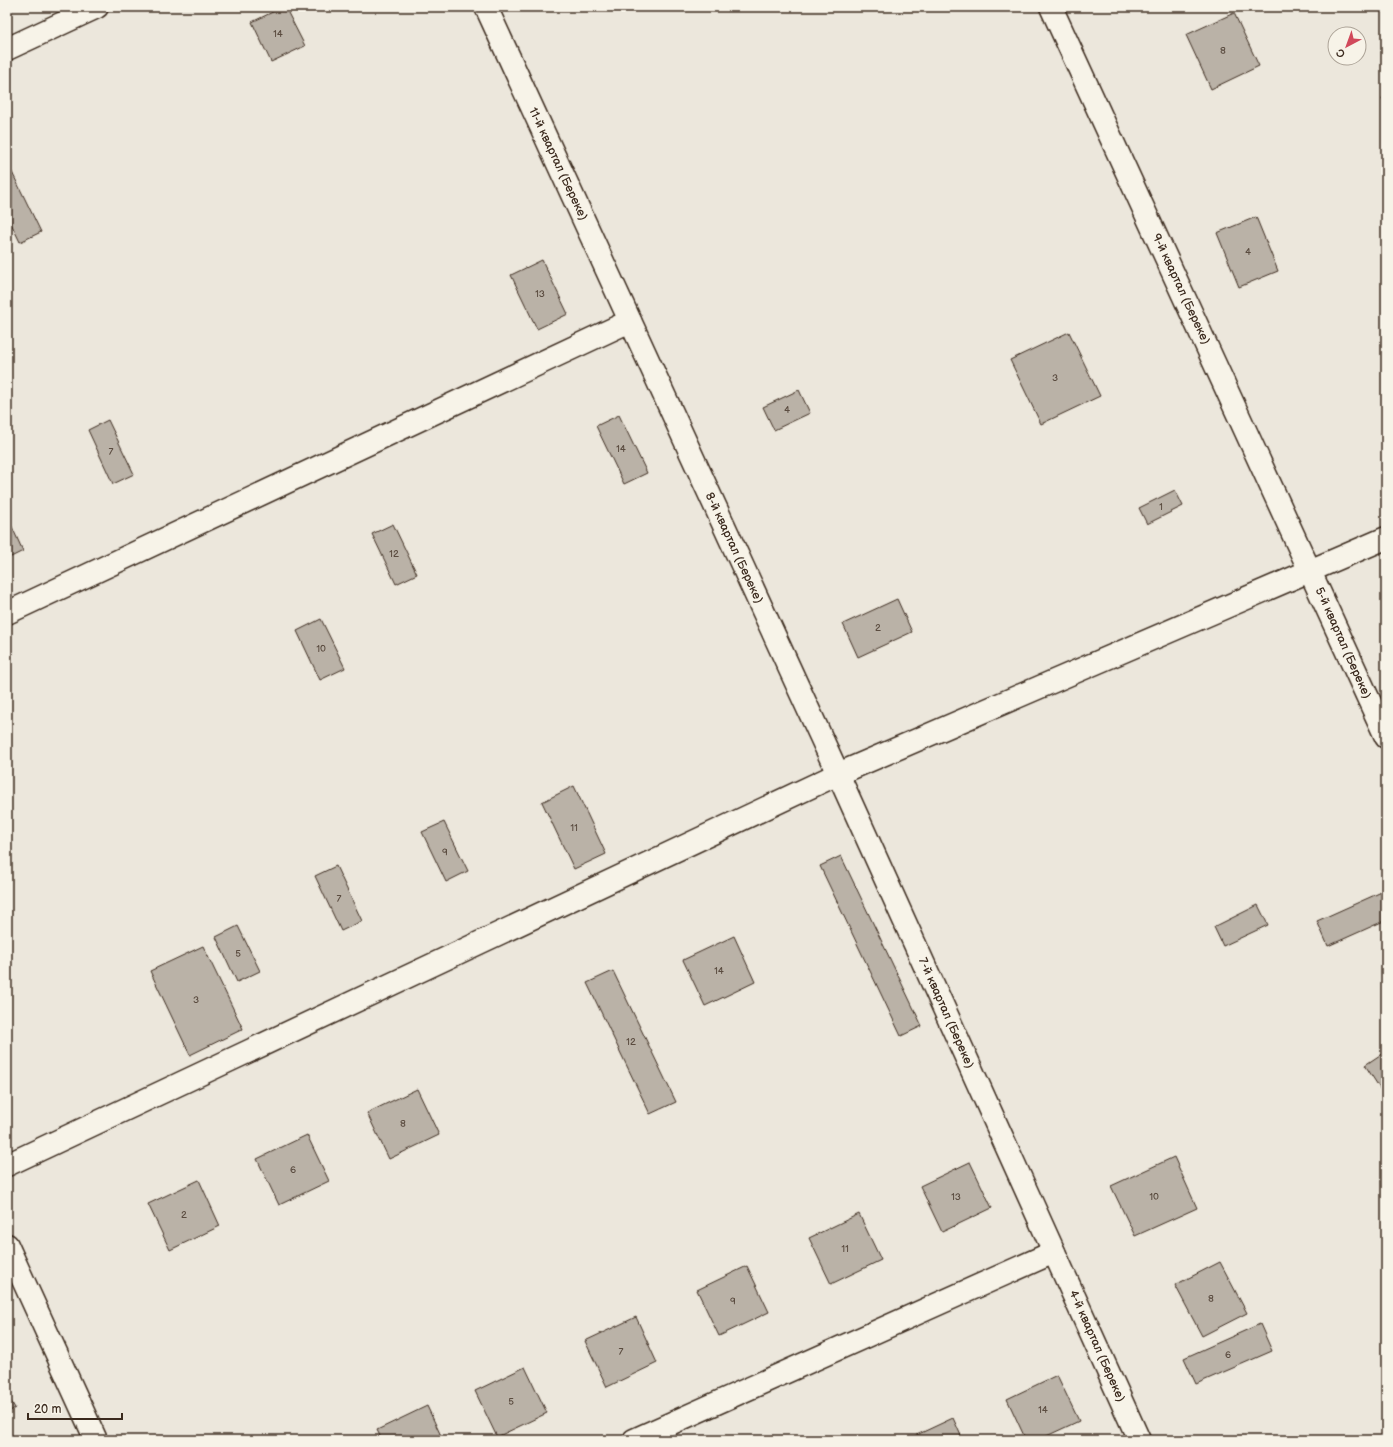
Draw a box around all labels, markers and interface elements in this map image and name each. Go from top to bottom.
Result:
north arrow [1327,26,1367,66]
house number: 14 [273,28,283,40]
house number: 8 [1220,45,1226,57]
text: С [1333,46,1348,61]
street label: 11-й квартал (Береке) [525,105,591,223]
street label: 9-й квартал (Береке) [1149,231,1213,347]
house number: 4 [1245,246,1251,258]
house number: 13 [535,288,545,300]
house number: 3 [1052,372,1058,384]
house number: 4 [784,404,790,416]
house number: 14 [616,443,626,455]
house number: 7 [109,446,114,458]
street label: 8-й квартал (Береке) [702,490,766,606]
house number: 1 [1159,501,1163,513]
house number: 12 [389,548,399,560]
street label: 5-й квартал (Береке) [1312,585,1374,701]
house number: 2 [875,622,881,634]
house number: 10 [316,643,326,655]
house number: 11 [570,822,578,834]
house number: 9 [442,846,448,858]
house number: 7 [337,893,342,905]
house number: 5 [235,948,241,960]
street label: 7-й квартал (Береке) [915,955,977,1071]
house number: 14 [714,965,724,977]
house number: 3 [193,994,199,1006]
house number: 12 [626,1036,636,1048]
house number: 8 [400,1118,406,1130]
house number: 6 [290,1164,296,1176]
house number: 13 [951,1191,961,1203]
house number: 10 [1149,1191,1159,1203]
house number: 2 [181,1209,187,1221]
house number: 11 [841,1243,849,1255]
street label: 4-й квартал (Береке) [1066,1288,1128,1404]
house number: 8 [1208,1293,1214,1305]
house number: 9 [730,1295,736,1307]
house number: 7 [619,1346,624,1358]
house number: 6 [1225,1349,1231,1361]
scale bar [28,1395,122,1421]
house number: 5 [508,1396,514,1408]
text: 20 m [34,1402,61,1417]
house number: 14 [1038,1404,1048,1416]

